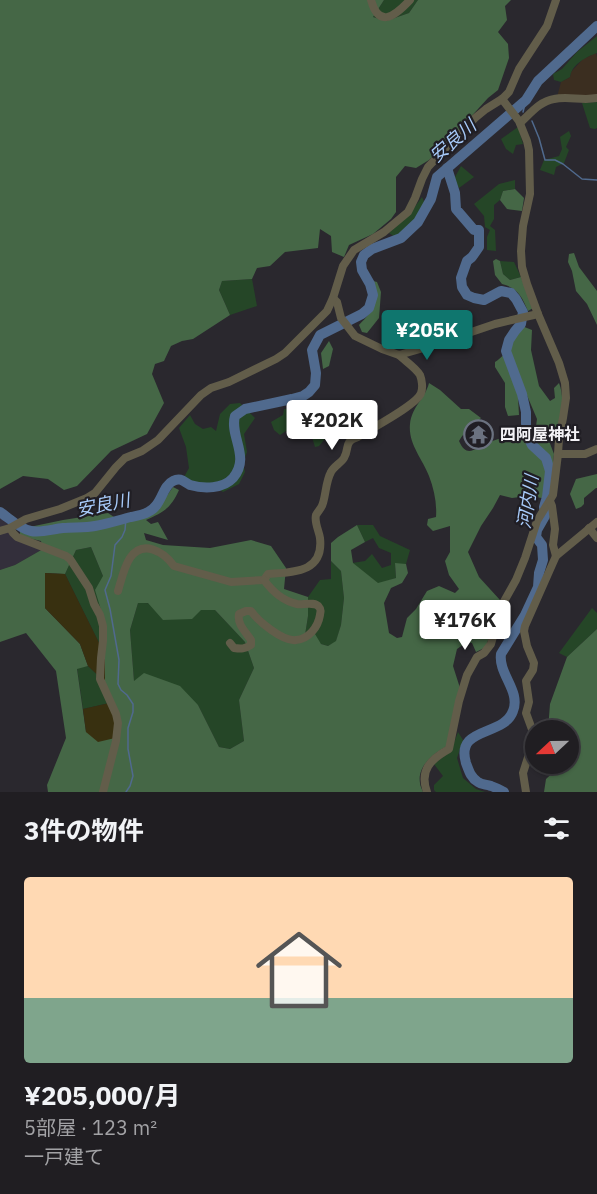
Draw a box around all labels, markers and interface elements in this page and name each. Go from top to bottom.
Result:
water label: 安良川 [425,113,482,167]
pin: ¥205K [385,310,469,361]
text: ¥205K [396,316,458,343]
pin: ¥202K [290,400,374,451]
text: ¥202K [301,406,363,433]
temple icon: 四阿屋神社 [463,418,495,450]
place label: 四阿屋神社 [500,424,580,444]
water label: 河内川 [512,471,543,530]
water label: 安良川 [74,488,134,521]
pin: ¥176K [423,600,507,651]
text: ¥176K [434,606,496,633]
north arrow [525,720,579,774]
map controls [525,720,579,774]
icon: filters [540,812,573,845]
text: 3件の物件 [24,813,144,847]
icon: home [245,916,353,1024]
text: ¥205,000/月 [24,1078,181,1112]
text: 5部屋 · 123 m² [24,1114,157,1141]
text: 一戸建て [24,1143,104,1170]

